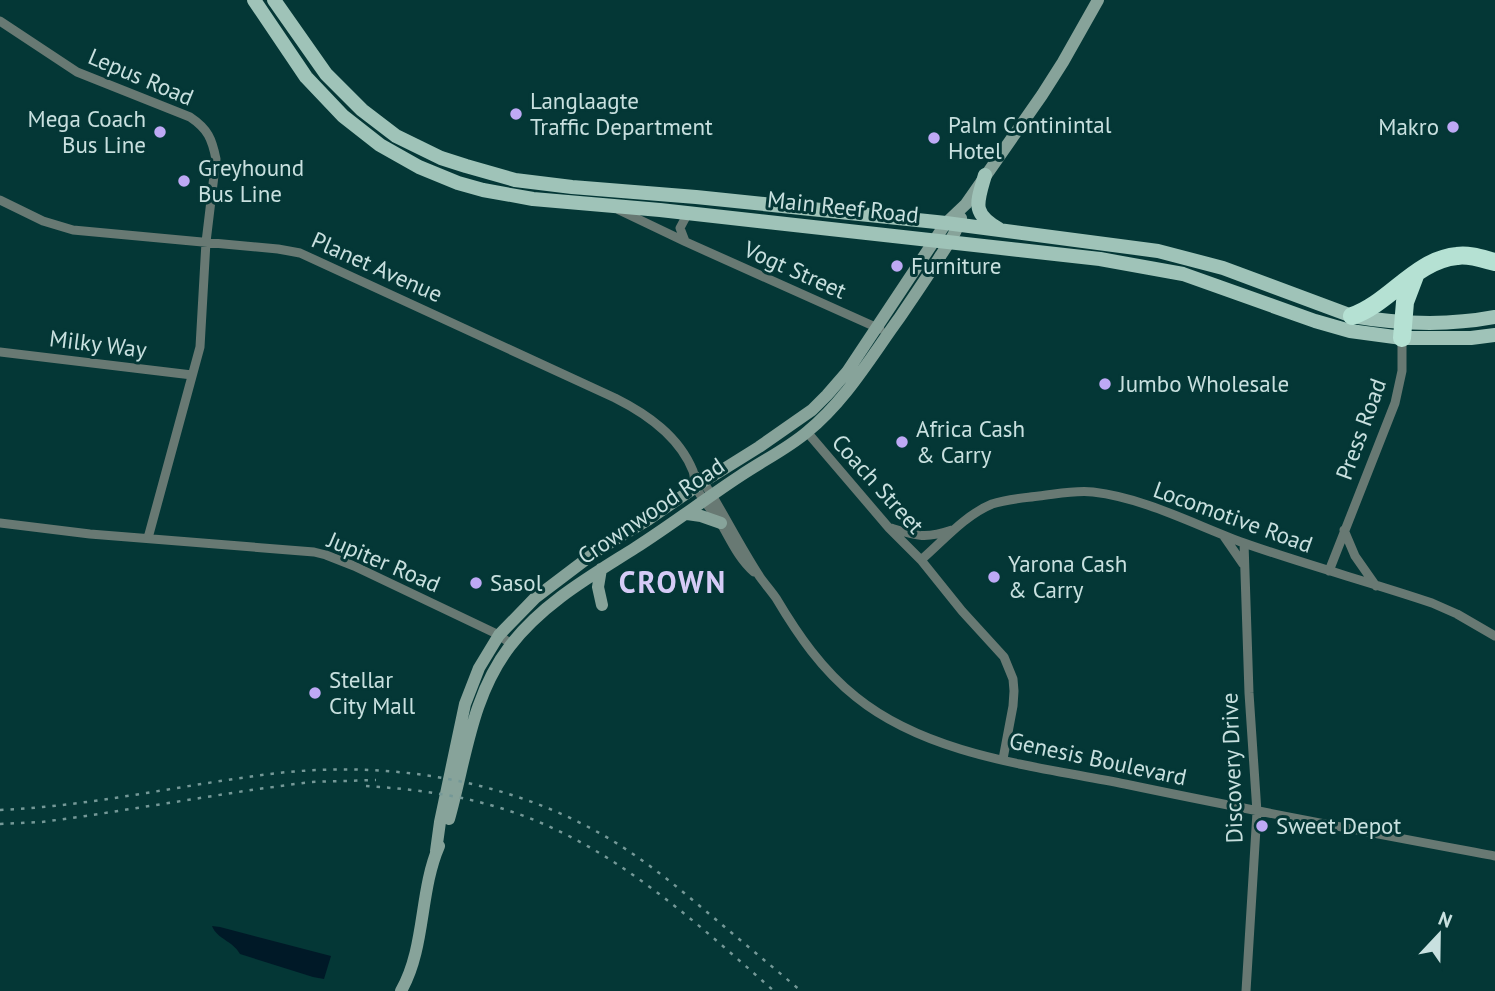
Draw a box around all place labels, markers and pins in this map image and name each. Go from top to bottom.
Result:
place label: Langlaagte Traffic Department [530,86,713,141]
place label: Mega Coach Bus Line [27,104,146,159]
marker: Langlaagte Traffic Department [508,106,524,122]
place label: Palm Continintal Hotel [948,110,1112,165]
place label: Makro [1378,112,1439,141]
marker: Makro [1445,119,1461,135]
marker: Mega Coach Bus Line [152,124,168,140]
marker: Palm Continintal Hotel [926,130,942,146]
place label: Greyhound Bus Line [198,153,304,208]
marker: Greyhound Bus Line [176,173,192,189]
place label: Furniture [911,251,1002,280]
marker: Furniture [889,258,905,274]
place label: Jumbo Wholesale [1118,369,1289,398]
marker: Jumbo Wholesale [1097,376,1113,392]
place label: Africa Cash & Carry [916,414,1025,469]
marker: Africa Cash & Carry [894,434,910,450]
place label: Yarona Cash & Carry [1008,549,1127,604]
place label: Sasol [490,568,543,597]
marker: Yarona Cash & Carry [986,569,1002,585]
marker: Sasol [468,575,484,591]
place label: Stellar City Mall [329,665,415,720]
marker: Stellar City Mall [307,685,323,701]
place label: Sweet Depot [1276,811,1401,840]
marker: Sweet Depot [1254,818,1270,834]

